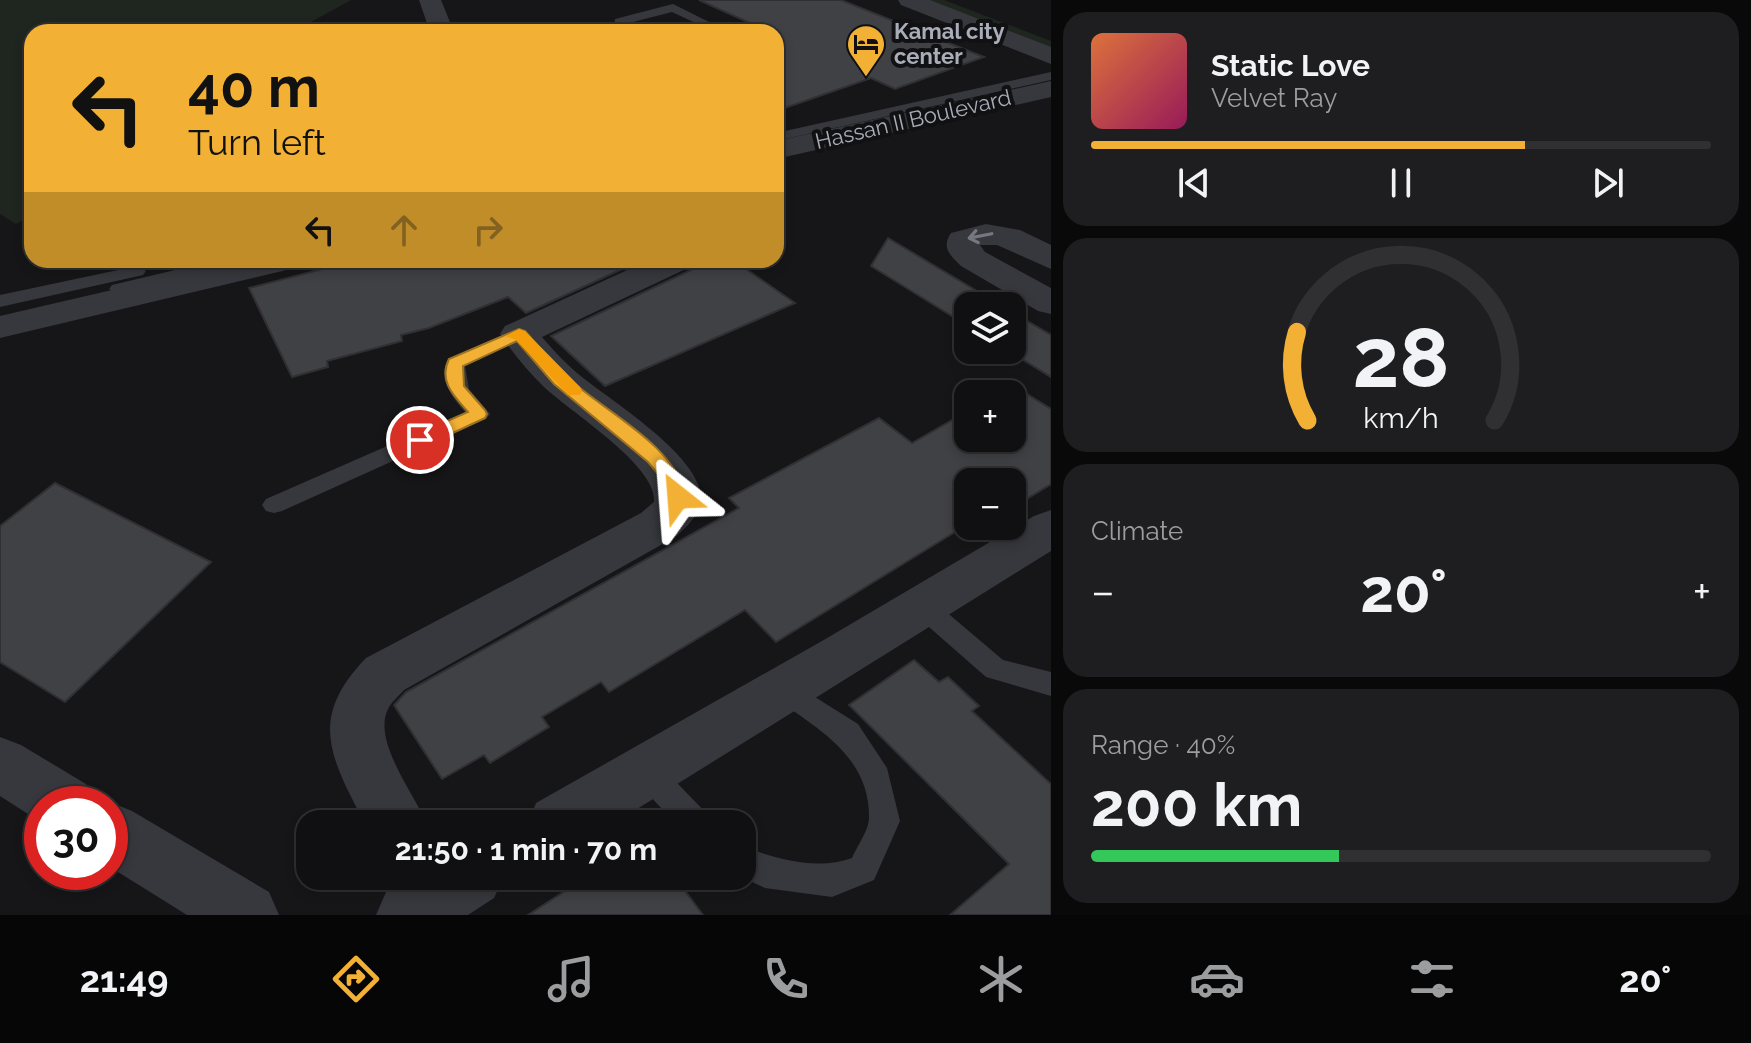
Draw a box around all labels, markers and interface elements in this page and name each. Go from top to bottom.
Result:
place label: Kamal city center [894,18,1005,69]
hotel icon: Kamal city center [845,23,887,78]
text: Static Love [1211,48,1370,83]
text: 40 m [188,54,320,120]
icon: left [56,56,160,160]
text: Velvet Ray [1211,83,1337,113]
street label: Hassan II Boulevard [813,84,1013,154]
text: Turn left [188,121,326,163]
icon: previous [1172,161,1216,205]
icon: pause [1379,161,1423,205]
icon: next [1586,161,1630,205]
icon: left [298,208,342,252]
icon: ahead [382,208,426,252]
icon: right [466,208,510,252]
one-way arrow [967,229,993,244]
map controls [954,292,1026,540]
button: layers [954,292,1026,364]
text: 28 [1352,308,1450,405]
button: + [954,380,1026,452]
text: km/h [1363,401,1439,435]
pin [386,406,454,474]
icon: arrive [398,418,442,462]
position arrow [636,455,720,539]
button: − [954,468,1026,540]
text: Climate [1091,516,1183,546]
text: 20° [1360,556,1447,626]
text: − [1091,566,1115,617]
text: + [1693,566,1711,617]
text: Range · 40% [1091,730,1235,760]
text: 200 km [1091,770,1302,840]
speed limit sign: 30 [24,786,128,890]
text: 21:50 · 1 min · 70 m [395,832,657,867]
icon: directions [328,951,384,1007]
icon: music [543,951,599,1007]
icon: phone [758,951,814,1007]
icon: climate [973,951,1029,1007]
icon: car [1189,951,1245,1007]
icon: filters [1404,951,1460,1007]
text: 21:49 [80,958,168,1000]
text: 20° [1619,958,1671,1000]

